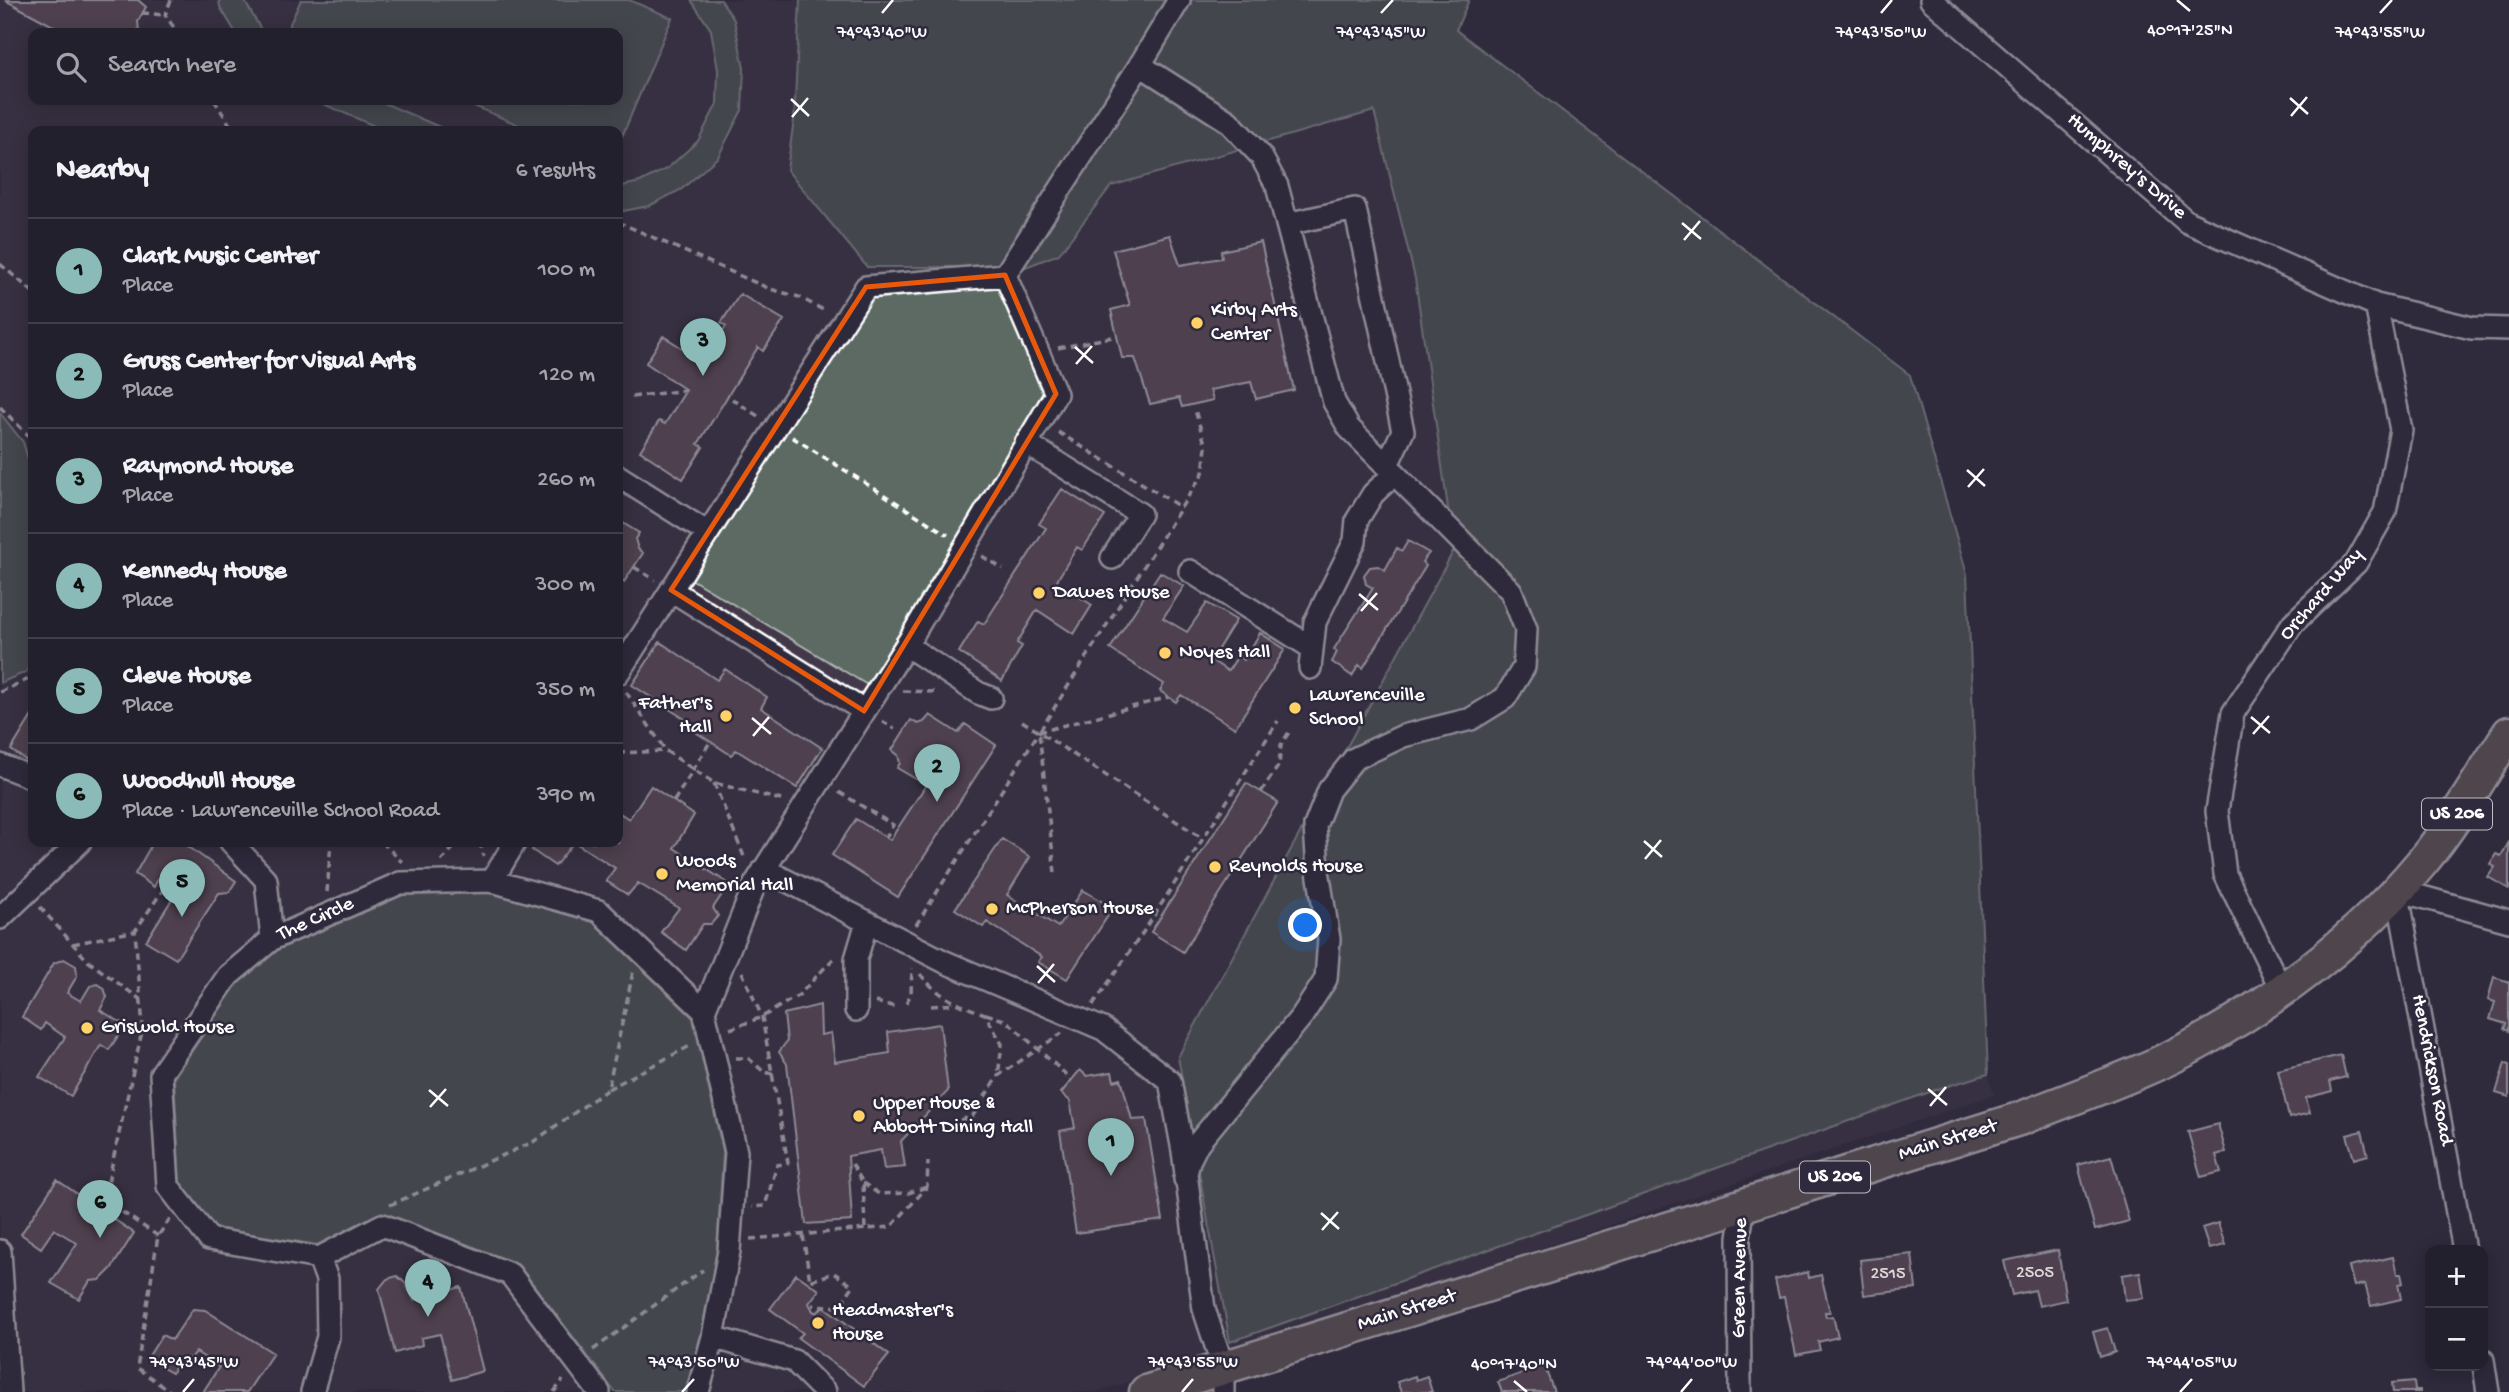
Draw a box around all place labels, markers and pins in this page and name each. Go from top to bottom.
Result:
place label: Kirby Arts Center [1211,299,1298,348]
marker: Kirby Arts Center [1189,315,1205,331]
pin: 3 [680,318,726,376]
place label: Dawes House [1051,581,1171,606]
marker: Dawes House [1031,585,1047,601]
place label: Noyes Hall [1179,641,1270,666]
marker: Noyes Hall [1157,645,1173,661]
place label: Lawrenceville School [1309,684,1426,733]
place label: Father's Hall [637,692,713,741]
marker: Lawrenceville School [1287,700,1303,716]
marker: Father's Hall [718,708,734,724]
pin: 2 [914,744,960,802]
place label: Woods Memorial Hall [676,850,793,899]
place label: Reynolds House [1229,855,1364,880]
pin: 5 [159,859,205,917]
marker: Reynolds House [1207,859,1223,875]
marker: Woods Memorial Hall [654,866,670,882]
place label: McPherson House [1006,897,1155,922]
marker: McPherson House [984,901,1000,917]
place label: Griswold House [101,1016,236,1041]
marker: Griswold House [79,1020,95,1036]
place label: Upper House & Abbott Dining Hall [873,1092,1033,1141]
marker: Upper House & Abbott Dining Hall [851,1108,867,1124]
pin: 1 [1088,1118,1134,1176]
pin: 6 [77,1180,123,1238]
pin: 4 [405,1259,451,1317]
place label: Headmaster's House [832,1299,954,1348]
marker: Headmaster's House [810,1315,826,1331]

